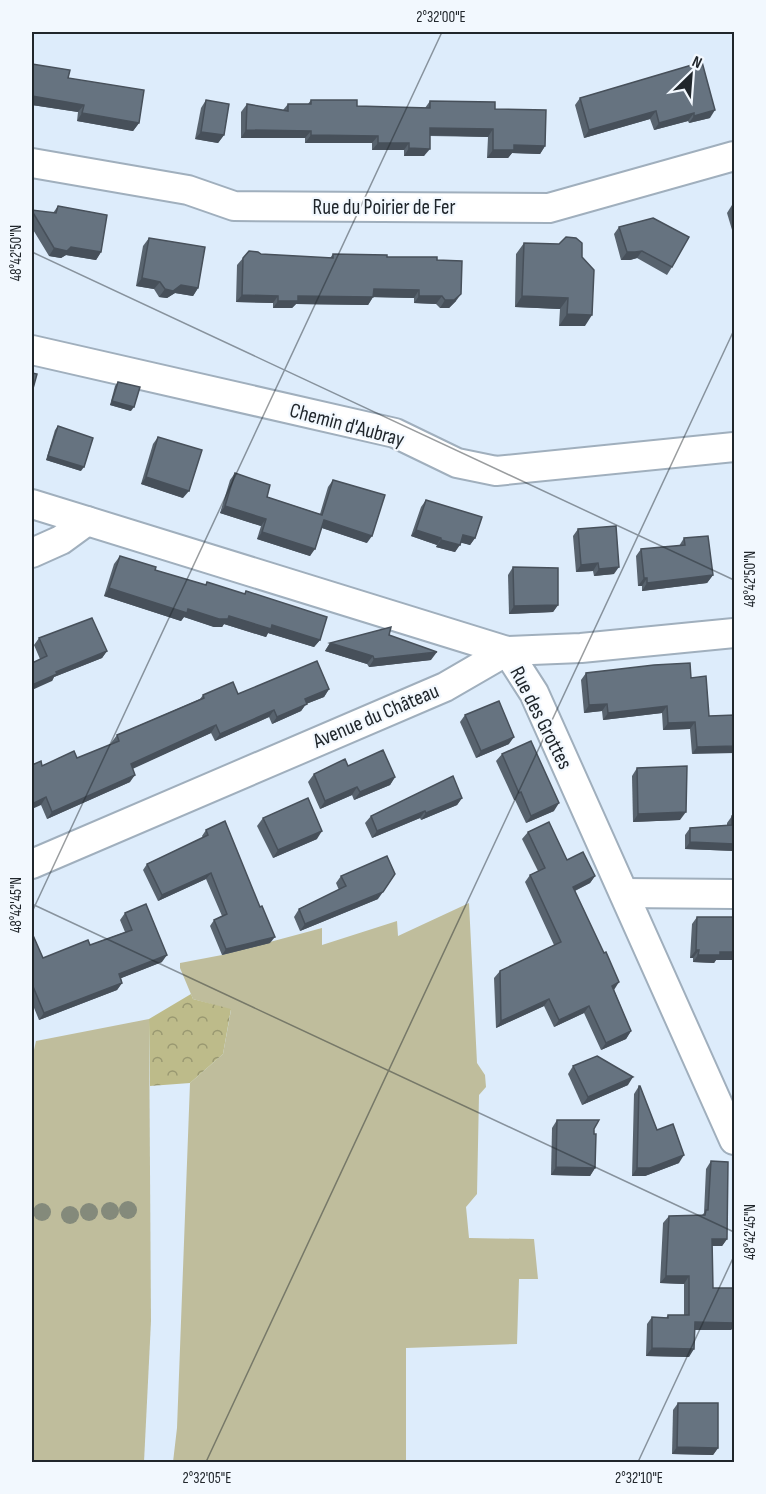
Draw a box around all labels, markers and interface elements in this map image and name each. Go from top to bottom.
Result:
text: 2°32'00"E [416,8,466,27]
north arrow [661,45,721,105]
text: N [689,52,705,73]
street label: Rue du Poirier de Fer [312,195,456,220]
text: 48°42'50"N [7,225,26,281]
street label: Chemin d'Aubray [287,398,407,452]
text: 48°42'50"N [741,551,760,607]
street label: Rue des Grottes [504,662,578,774]
street label: Avenue du Château [308,678,443,754]
text: 48°42'45"N [7,877,26,933]
text: 48°42'45"N [741,1204,760,1260]
text: 2°32'05"E [183,1469,231,1488]
text: 2°32'10"E [615,1469,663,1488]

